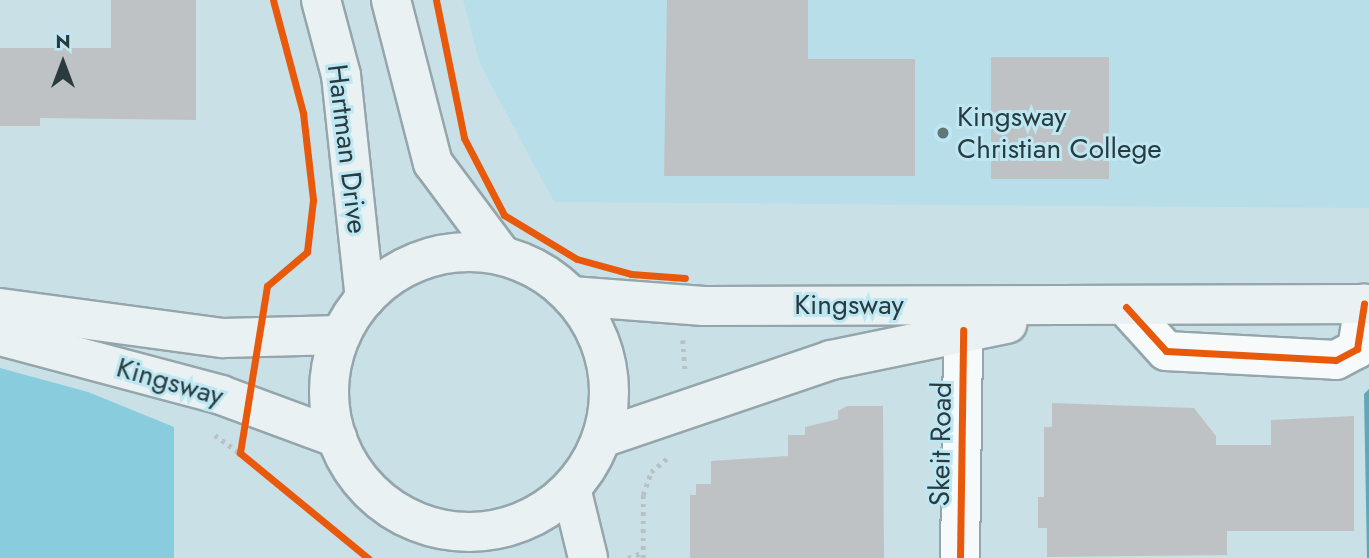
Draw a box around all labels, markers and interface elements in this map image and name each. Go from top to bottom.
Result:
north arrow [28,28,98,98]
text: N [55,28,71,55]
street label: Hartman Drive [320,62,374,236]
place label: Kingsway Christian College [957,100,1162,166]
marker: Kingsway Christian College [935,125,951,141]
street label: Kingsway [794,288,904,322]
street label: Kingsway [113,351,227,413]
street label: Skeit Road [923,381,959,507]

